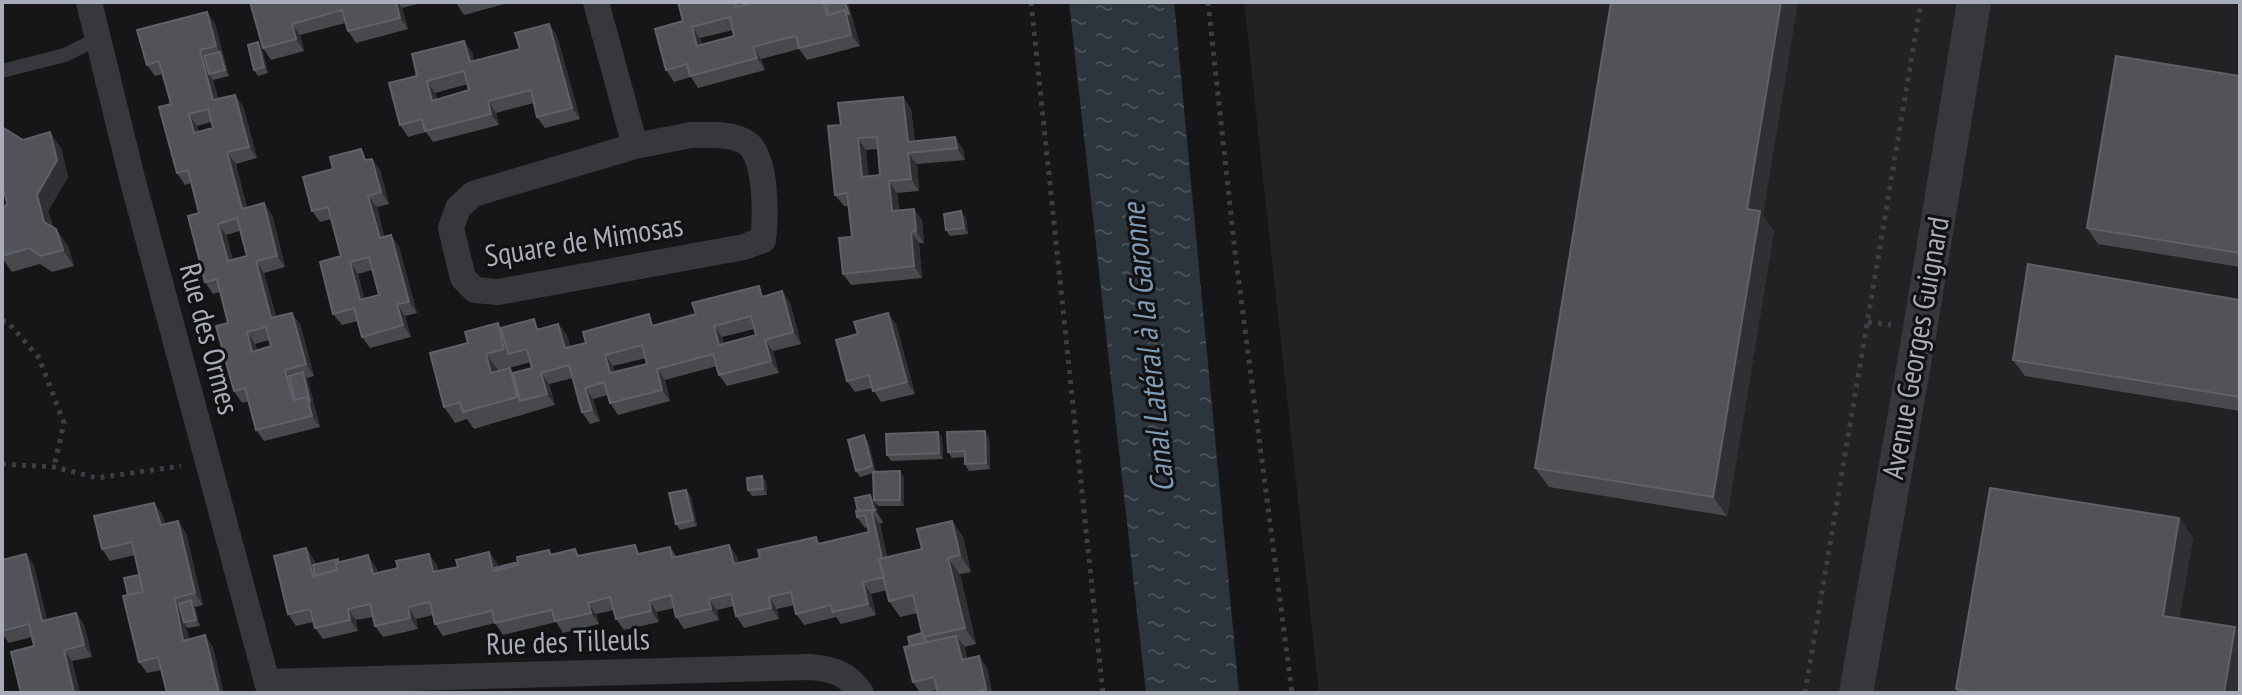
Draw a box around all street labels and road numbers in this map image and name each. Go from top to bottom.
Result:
street label: Square de Mimosas [482,205,686,274]
street label: Avenue Georges Guignard [1872,213,1957,482]
street label: Rue des Ormes [172,259,249,418]
street label: Rue des Tilleuls [485,618,650,663]

